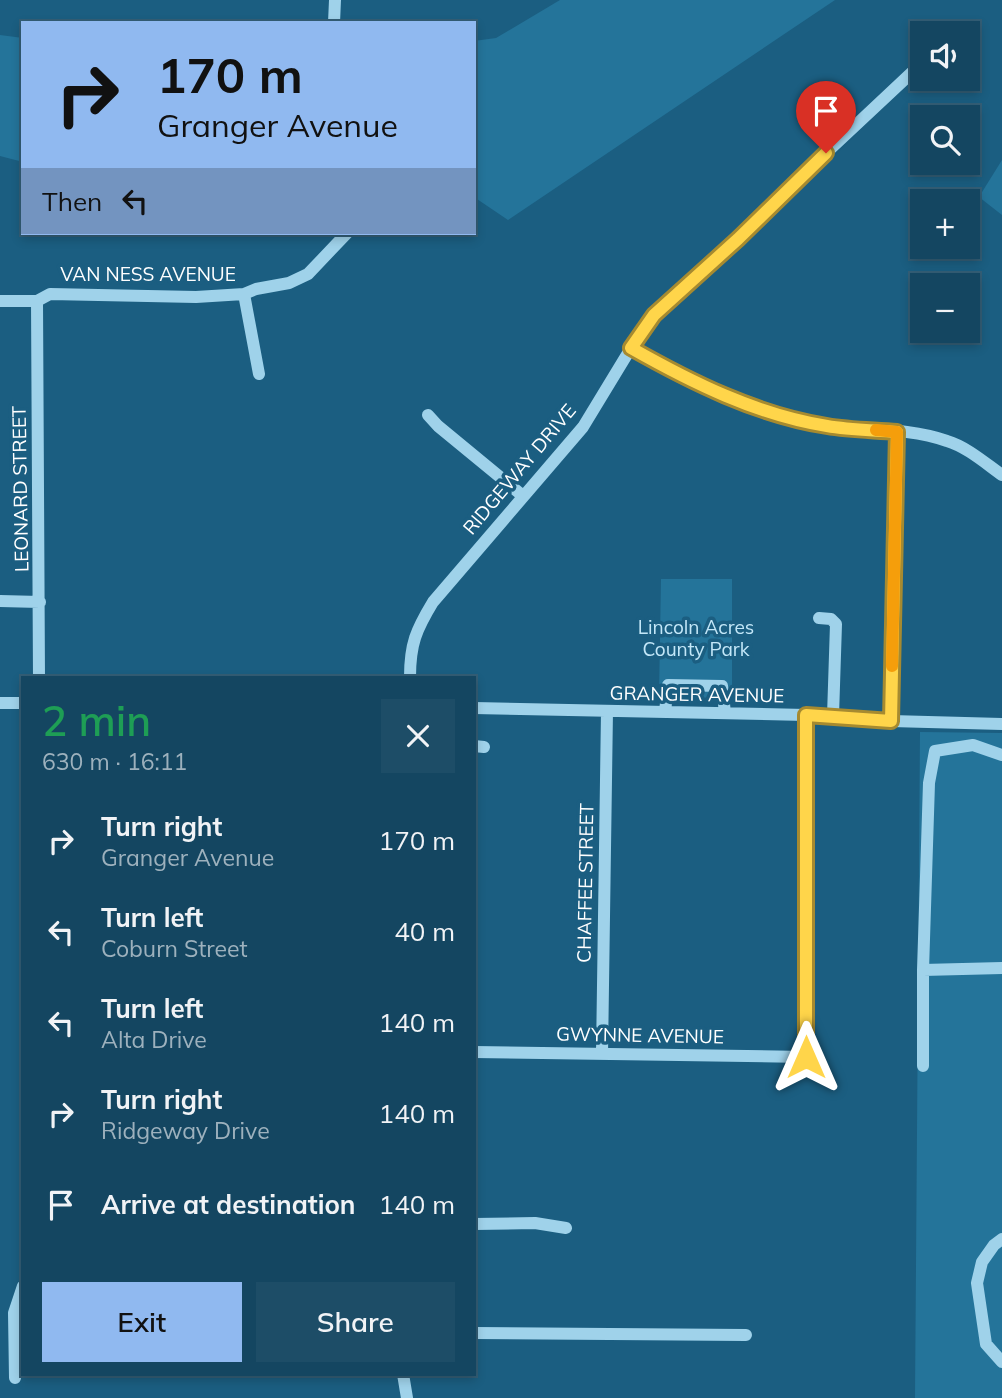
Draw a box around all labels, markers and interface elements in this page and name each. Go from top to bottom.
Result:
map controls [910,21,980,343]
button: sound [910,21,980,91]
text: 170 m [157,44,303,105]
icon: right [42,49,133,140]
pin [796,81,856,153]
icon: arrive [807,92,845,130]
text: Granger Avenue [157,105,398,145]
button: search [910,105,980,175]
icon: left [116,182,154,220]
text: Then [42,185,102,218]
button: + [910,189,980,259]
street label: VAN NESS AVENUE [60,262,236,286]
button: − [910,273,980,343]
street label: RIDGEWAY DRIVE [457,399,581,539]
street label: LEONARD STREET [7,405,33,572]
park label: Lincoln Acres County Park [638,615,754,661]
street label: GRANGER AVENUE [609,680,785,708]
text: 2 min [42,694,151,747]
button: close [381,699,455,773]
text: 630 m · 16:11 [42,747,187,776]
street label: CHAFFEE STREET [572,802,598,963]
text: Turn right [101,810,222,843]
icon: right [42,822,80,860]
text: 170 m [379,824,455,857]
text: Granger Avenue [101,843,274,872]
text: Turn left [101,901,203,934]
icon: left [42,913,80,951]
text: 40 m [394,915,455,948]
text: Coburn Street [101,934,248,963]
text: Turn left [101,992,203,1025]
icon: left [42,1004,80,1042]
text: 140 m [379,1006,455,1039]
position arrow [769,1020,843,1094]
street label: GWYNNE AVENUE [556,1022,724,1048]
text: Alta Drive [101,1025,207,1054]
text: Turn right [101,1083,222,1116]
icon: right [42,1095,80,1133]
text: 140 m [379,1097,455,1130]
text: Ridgeway Drive [101,1116,270,1145]
icon: arrive [42,1186,80,1224]
text: Arrive at destination [101,1188,356,1221]
text: 140 m [379,1188,455,1221]
button: Exit [42,1282,242,1362]
button: Share [256,1282,455,1362]

